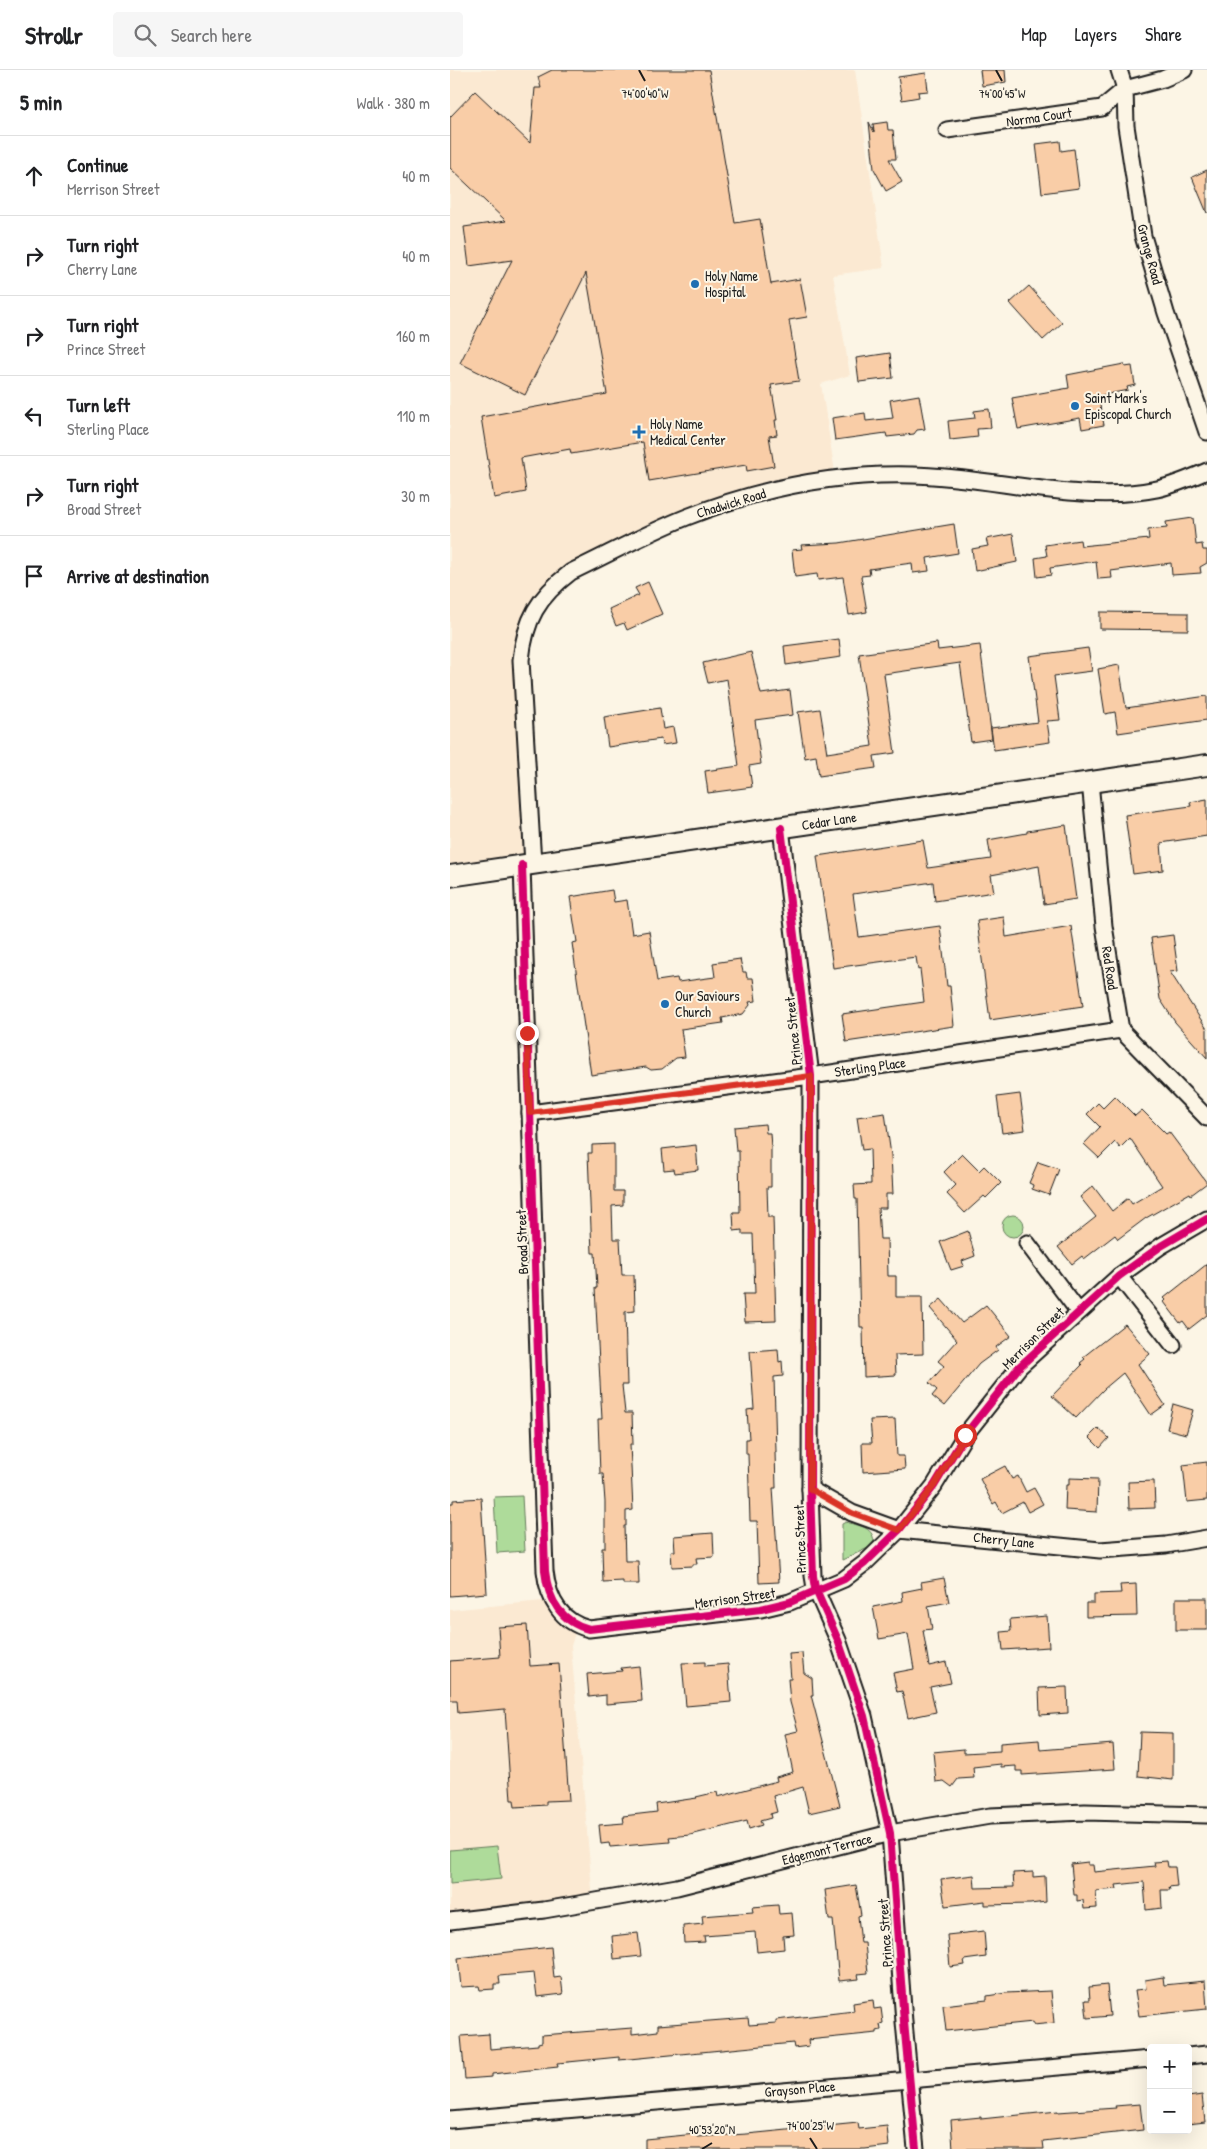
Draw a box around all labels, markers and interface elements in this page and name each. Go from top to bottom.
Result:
search box [113,12,463,57]
text: Strollr [25,19,83,51]
icon: search [131,21,159,49]
text: Search here [171,22,252,48]
text: Map [1021,22,1047,47]
text: Layers [1075,22,1117,47]
text: Share [1145,22,1182,47]
text: 74°00'40"W [622,85,669,102]
text: 74°00'45"W [979,85,1026,102]
text: 5 min [20,88,62,117]
text: Walk · 380 m [357,92,430,114]
street label: Norma Court [1005,102,1073,130]
text: Continue [67,152,128,178]
icon: ahead [20,162,48,190]
text: 40 m [402,165,430,187]
text: Merrison Street [67,178,160,200]
street label: Grange Road [1132,222,1168,287]
text: Turn right [67,232,138,258]
icon: right [20,242,48,270]
text: 40 m [402,245,430,267]
text: Cherry Lane [67,258,137,280]
place label: Holy Name Hospital [705,266,759,302]
marker: Holy Name Hospital [689,278,701,290]
text: Turn right [67,312,138,338]
icon: right [20,322,48,350]
text: 160 m [396,325,430,347]
text: Prince Street [67,338,145,360]
place label: Saint Mark's Episcopal Church [1085,388,1171,424]
text: Turn left [67,392,130,418]
marker: Saint Mark's Episcopal Church [1069,400,1081,412]
icon: left [20,402,48,430]
text: 110 m [397,405,430,427]
place label: Holy Name Medical Center [650,414,726,449]
text: Sterling Place [67,418,149,440]
marker: Holy Name Medical Center [632,425,646,439]
text: Turn right [67,472,138,498]
icon: right [20,482,48,510]
street label: Chadwick Road [694,483,768,522]
text: 30 m [401,485,430,507]
text: Broad Street [67,498,141,520]
icon: arrive [20,562,48,590]
text: Arrive at destination [67,563,209,589]
street label: Cedar Lane [800,807,858,834]
street label: Red Road [1098,945,1123,991]
place label: Our Saviours Church [675,986,740,1021]
street label: Prince Street [779,996,806,1066]
marker: Our Saviours Church [659,998,671,1010]
route end [516,1022,539,1045]
street label: Sterling Place [833,1052,907,1082]
street label: Broad Street [511,1209,532,1275]
street label: Merrison Street [997,1302,1068,1373]
route start [954,1424,977,1447]
street label: Prince Street [789,1504,810,1574]
street label: Cherry Lane [972,1527,1036,1553]
street label: Merrison Street [694,1582,777,1613]
street label: Edgemont Terrace [780,1828,875,1870]
street label: Prince Street [873,1898,896,1968]
map controls [1147,2044,1192,2134]
button: + [1147,2044,1192,2089]
street label: Grayson Place [764,2076,837,2102]
button: − [1147,2089,1192,2134]
text: 74°00'25"W [786,2117,834,2134]
text: 40°53'20"N [689,2121,735,2138]

